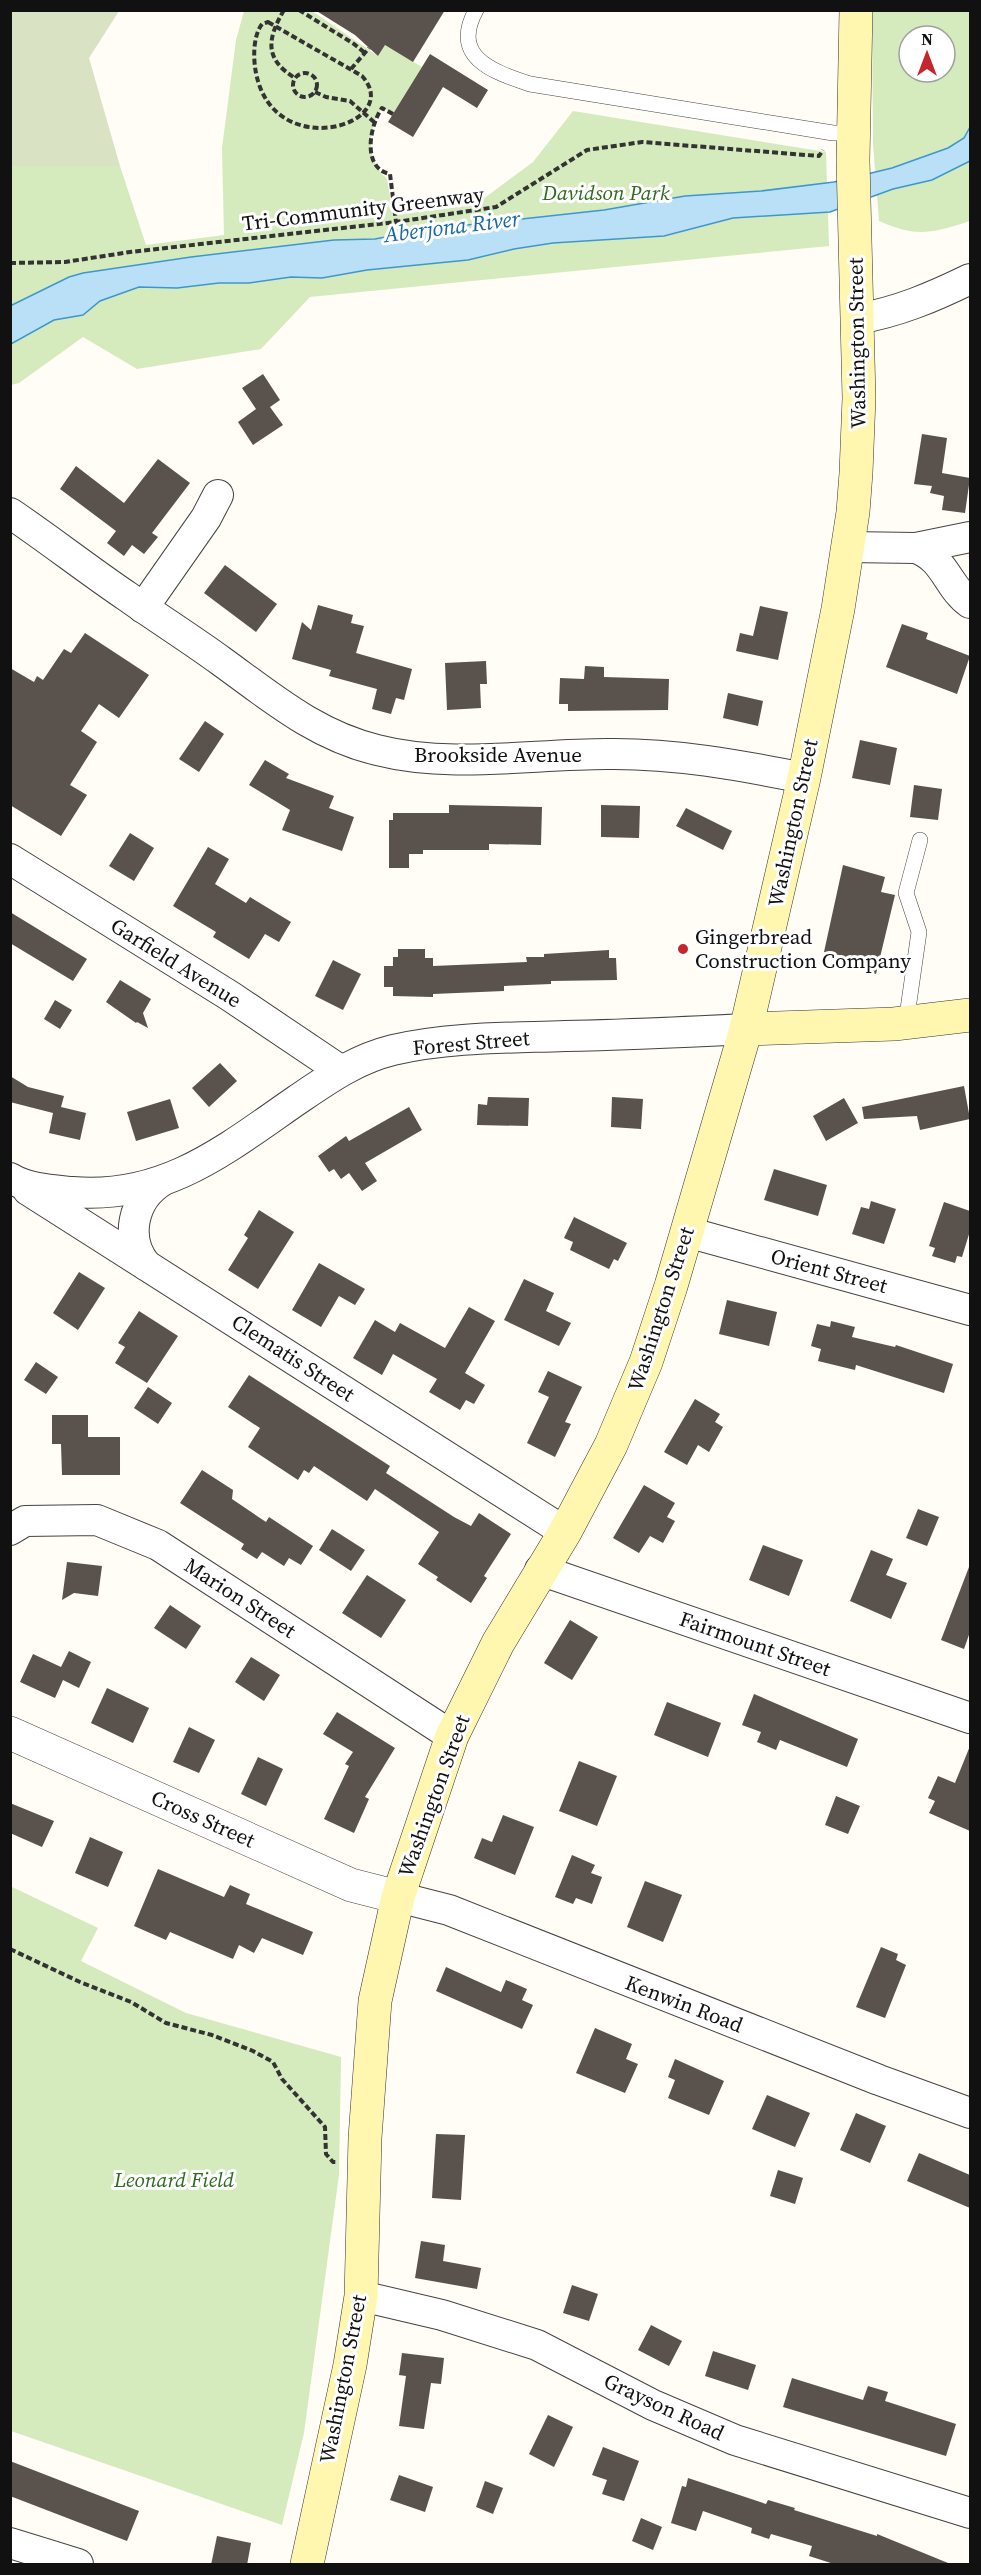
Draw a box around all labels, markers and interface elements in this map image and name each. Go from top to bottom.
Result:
north arrow [897,24,957,84]
text: N [921,28,933,50]
park label: Davidson Park [541,178,670,207]
street label: Tri-Community Greenway [240,179,486,238]
water label: Aberjona River [380,203,523,249]
street label: Washington Street [841,257,872,429]
street label: Washington Street [761,736,825,910]
street label: Brookside Avenue [414,740,582,769]
street label: Garfield Avenue [105,911,247,1014]
place label: Gingerbread Construction Company [695,922,911,975]
marker: Gingerbread Construction Company [676,942,690,956]
street label: Forest Street [411,1023,531,1062]
street label: Washington Street [620,1223,701,1395]
street label: Orient Street [768,1241,891,1300]
street label: Clematis Street [226,1307,361,1408]
street label: Marion Street [179,1551,302,1645]
street label: Fairmount Street [676,1604,835,1683]
street label: Washington Street [391,1710,476,1881]
street label: Cross Street [147,1783,260,1854]
street label: Kenwin Road [621,1968,747,2039]
park label: Leonard Field [113,2165,234,2194]
street label: Washington Street [312,2292,373,2466]
street label: Grayson Road [599,2366,729,2447]

